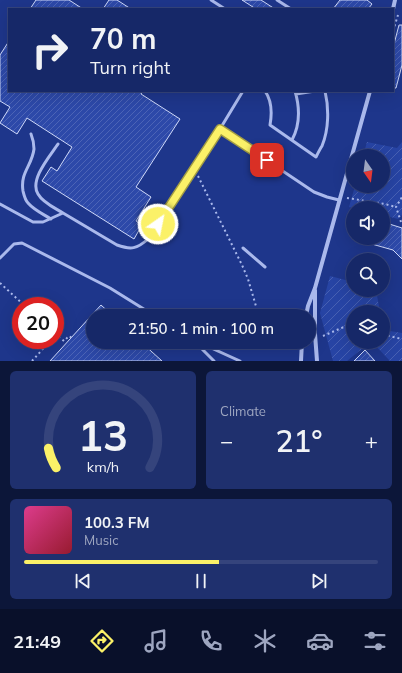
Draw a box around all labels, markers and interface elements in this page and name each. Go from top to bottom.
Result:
text: 70 m [90,21,156,56]
icon: right [24,24,76,76]
text: Turn right [90,56,170,79]
pin [250,143,284,177]
icon: arrive [256,149,278,171]
north arrow [346,149,390,193]
map controls [346,149,390,349]
button: sound [346,201,390,245]
position arrow [137,203,179,245]
button: search [346,253,390,297]
speed limit sign: 20 [12,297,64,349]
button: layers [346,305,390,349]
text: 21:50 · 1 min · 100 m [128,319,274,338]
text: Climate [220,403,266,419]
text: 13 [78,409,128,461]
text: 21° [275,422,323,460]
text: − [220,427,233,455]
text: + [365,427,378,455]
text: km/h [87,458,119,476]
text: 100.3 FM [84,513,149,532]
text: Music [84,532,119,548]
icon: previous [72,570,94,592]
icon: pause [190,570,212,592]
icon: next [308,570,330,592]
icon: directions [88,627,116,655]
icon: music [142,627,170,655]
icon: phone [197,627,225,655]
icon: climate [251,627,279,655]
icon: car [306,627,334,655]
icon: filters [361,627,389,655]
text: 21:49 [13,630,61,653]

